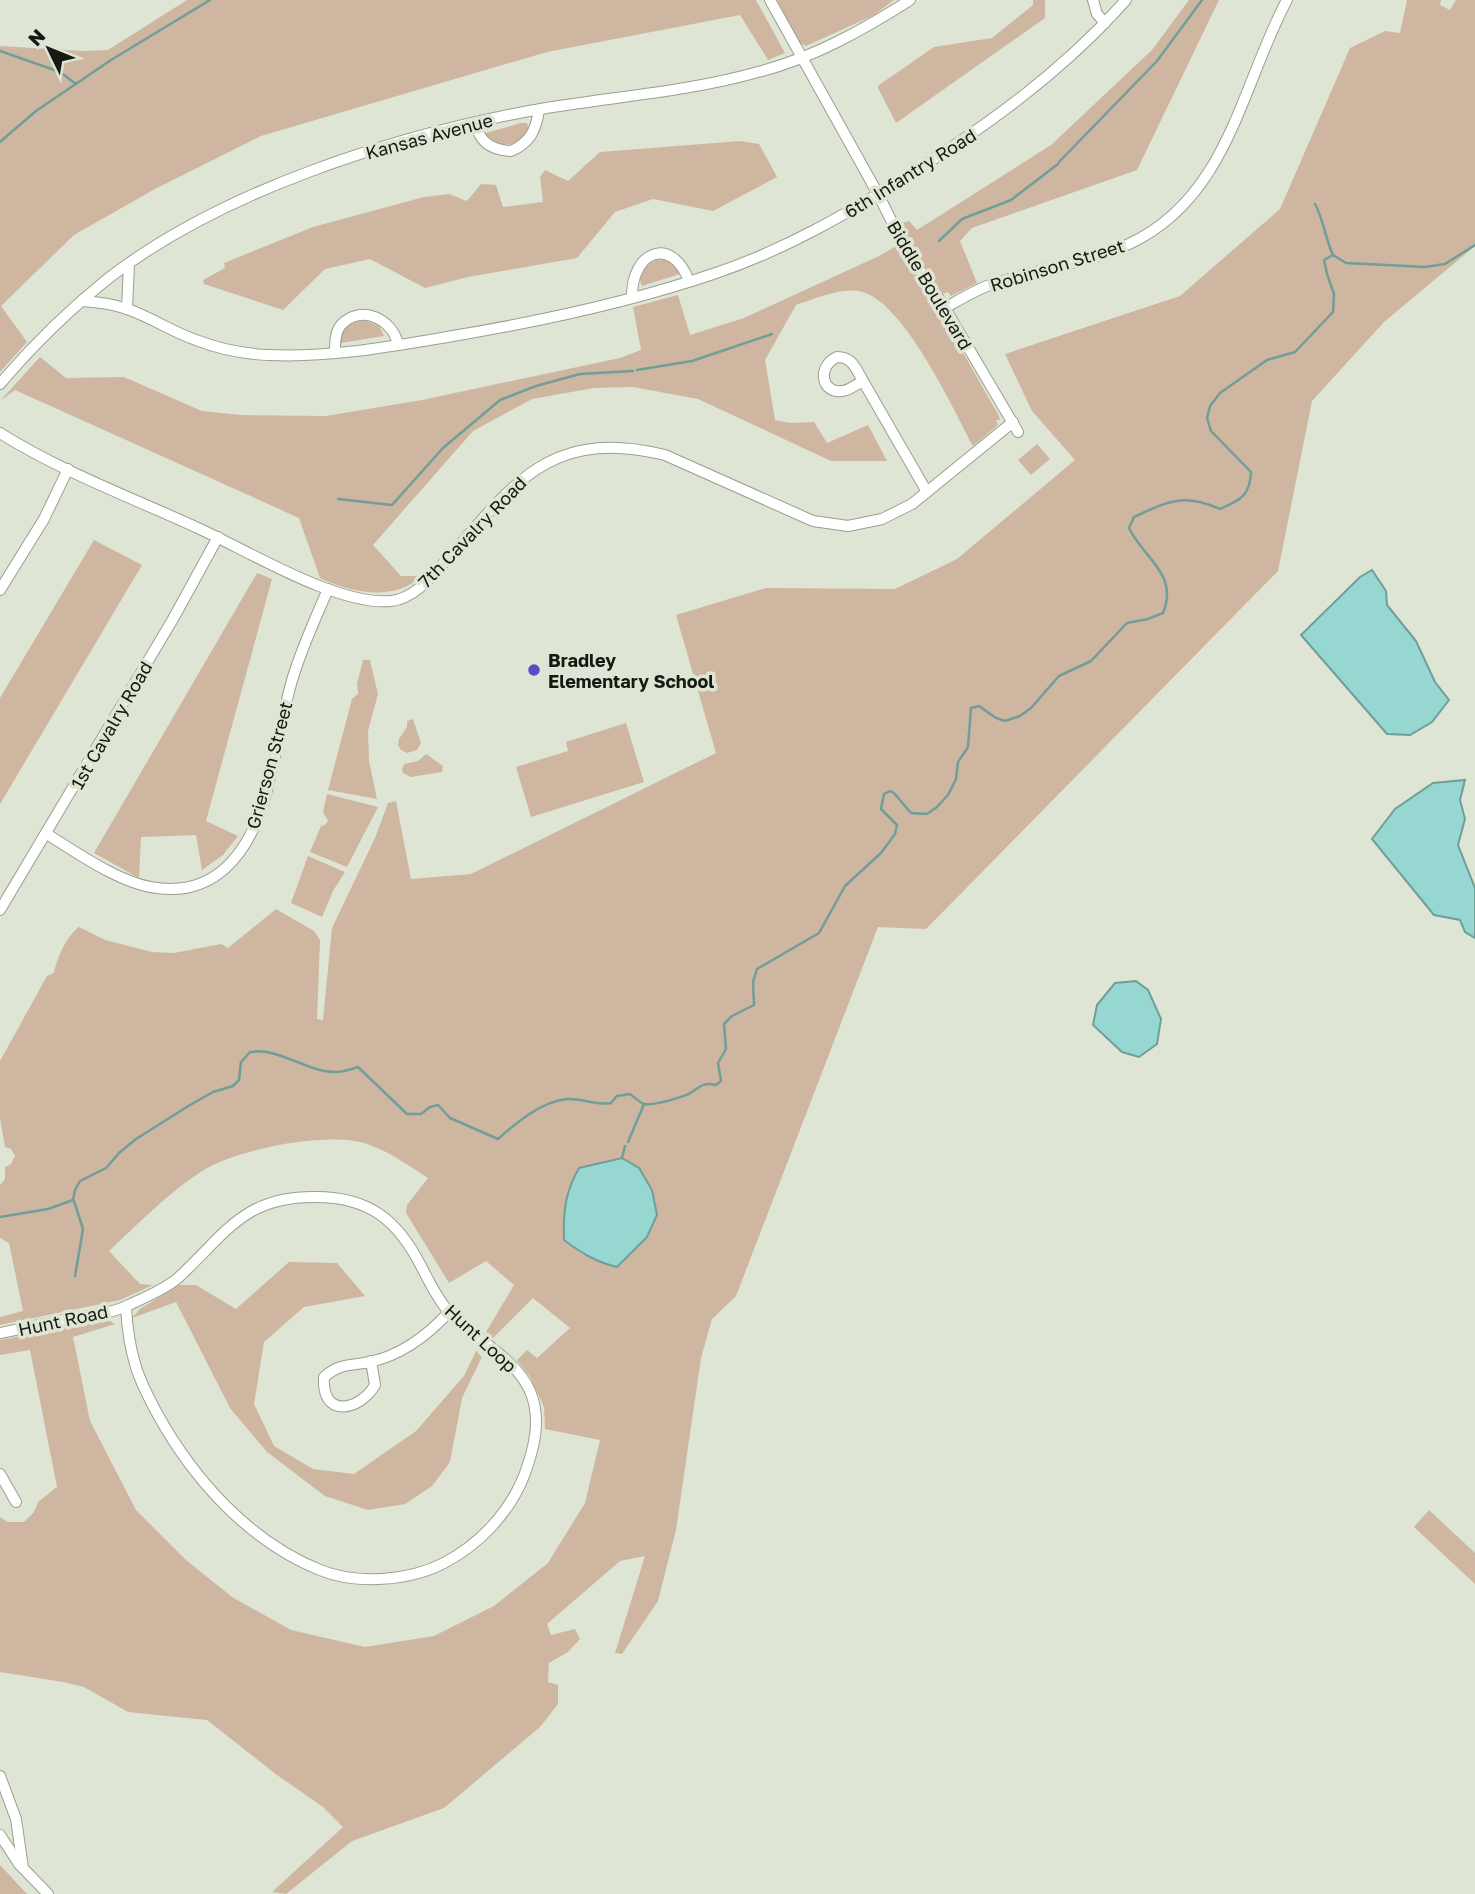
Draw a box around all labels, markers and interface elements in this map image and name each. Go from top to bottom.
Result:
north arrow [14,14,84,84]
text: N [23,24,50,50]
street label: Kansas Avenue [363,108,495,164]
street label: 6th Infantry Road [840,124,980,222]
street label: Biddle Boulevard [883,217,977,353]
street label: Robinson Street [987,234,1127,296]
street label: 7th Cavalry Road [413,472,531,592]
place label: Bradley Elementary School [548,649,714,692]
street label: 1st Cavalry Road [66,657,156,793]
marker: Bradley Elementary School [526,662,542,678]
street label: Grierson Street [241,699,297,831]
street label: Hunt Loop [441,1299,521,1377]
street label: Hunt Road [16,1300,110,1340]

